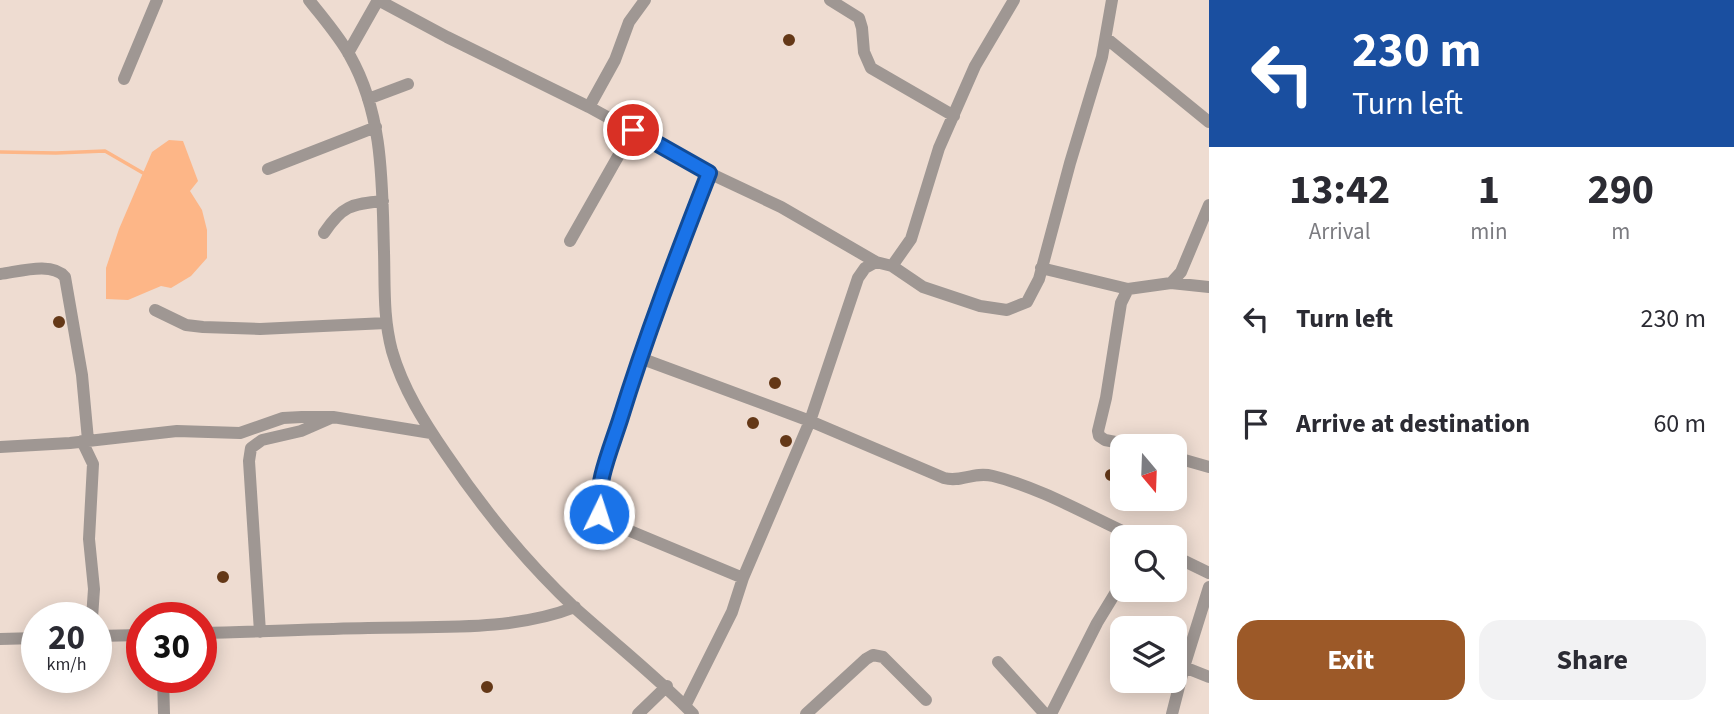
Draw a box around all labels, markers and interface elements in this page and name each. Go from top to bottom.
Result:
text: 230 m [1352,16,1481,86]
icon: left [1237,28,1328,119]
text: Turn left [1352,81,1463,127]
pin [603,100,663,160]
icon: arrive [614,111,652,149]
text: 13:42 [1289,160,1390,220]
text: 1 [1478,160,1500,220]
text: 290 [1587,160,1654,220]
text: Arrival [1309,215,1371,248]
text: min [1470,215,1508,248]
text: m [1611,215,1630,248]
icon: left [1237,300,1275,338]
text: Turn left [1296,300,1393,337]
text: 230 m [1640,300,1706,337]
icon: arrive [1237,405,1275,443]
text: Arrive at destination [1296,405,1530,442]
text: 60 m [1653,405,1706,442]
north arrow [1110,434,1186,511]
map controls [1110,434,1187,693]
position arrow [562,477,636,551]
button: search [1110,525,1187,602]
speed limit sign: 30 [126,602,217,693]
text: 20 [48,613,85,663]
button: layers [1110,616,1187,693]
button: Exit [1237,620,1465,700]
button: Share [1479,620,1706,700]
text: km/h [47,652,86,677]

